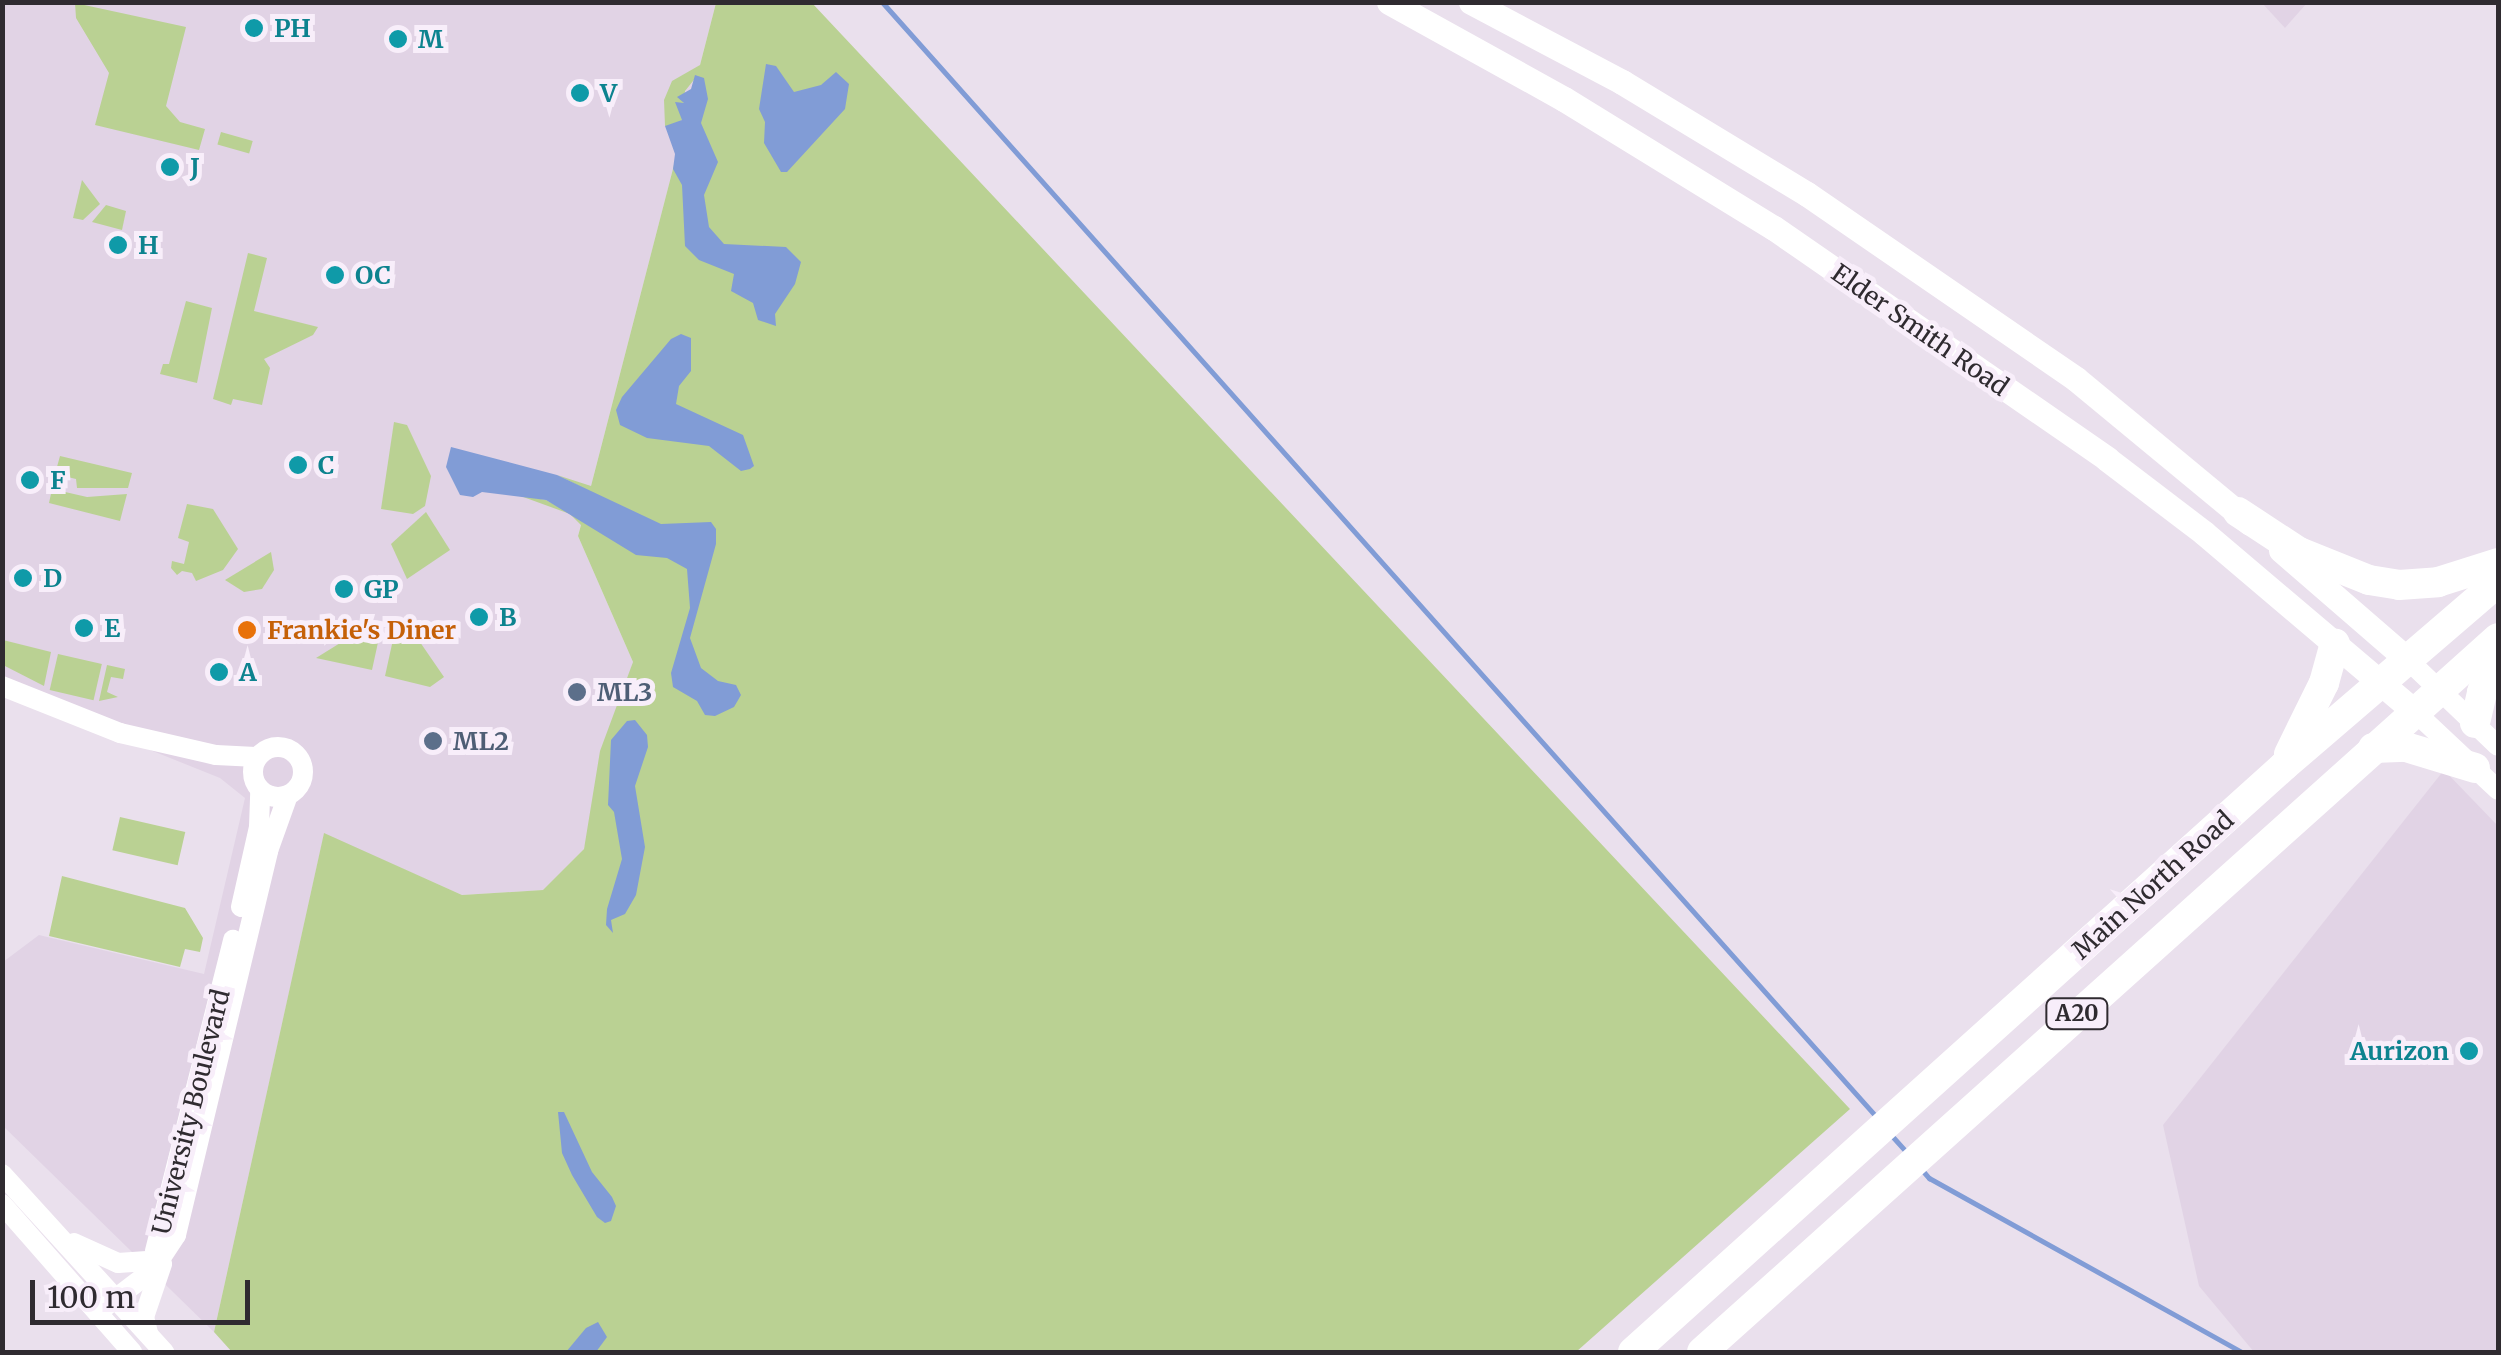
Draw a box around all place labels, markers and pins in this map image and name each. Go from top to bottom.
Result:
place label: PH [274,13,311,43]
marker: PH [243,17,265,39]
place label: M [418,24,443,54]
marker: M [387,28,409,50]
place label: V [600,78,617,108]
marker: V [569,82,591,104]
place label: J [190,152,200,182]
marker: J [159,156,181,178]
place label: H [138,230,159,260]
marker: H [107,234,129,256]
place label: OC [355,260,391,290]
marker: OC [324,264,346,286]
place label: C [318,450,335,480]
marker: C [287,454,309,476]
place label: F [50,465,66,495]
marker: F [19,469,41,491]
place label: D [43,563,62,593]
marker: D [12,567,34,589]
place label: GP [364,574,399,604]
marker: GP [333,578,355,600]
place label: B [499,602,516,632]
marker: B [468,606,490,628]
place label: E [104,613,120,643]
place label: Frankie's Diner [267,615,456,645]
marker: E [73,617,95,639]
marker: Frankie's Diner [236,619,258,641]
place label: A [239,657,257,687]
marker: A [208,661,230,683]
place label: ML3 [597,677,652,707]
marker: ML3 [566,681,588,703]
place label: ML2 [453,726,509,756]
marker: ML2 [422,730,444,752]
place label: Aurizon [2350,1036,2449,1066]
marker: Aurizon [2458,1040,2480,1062]

